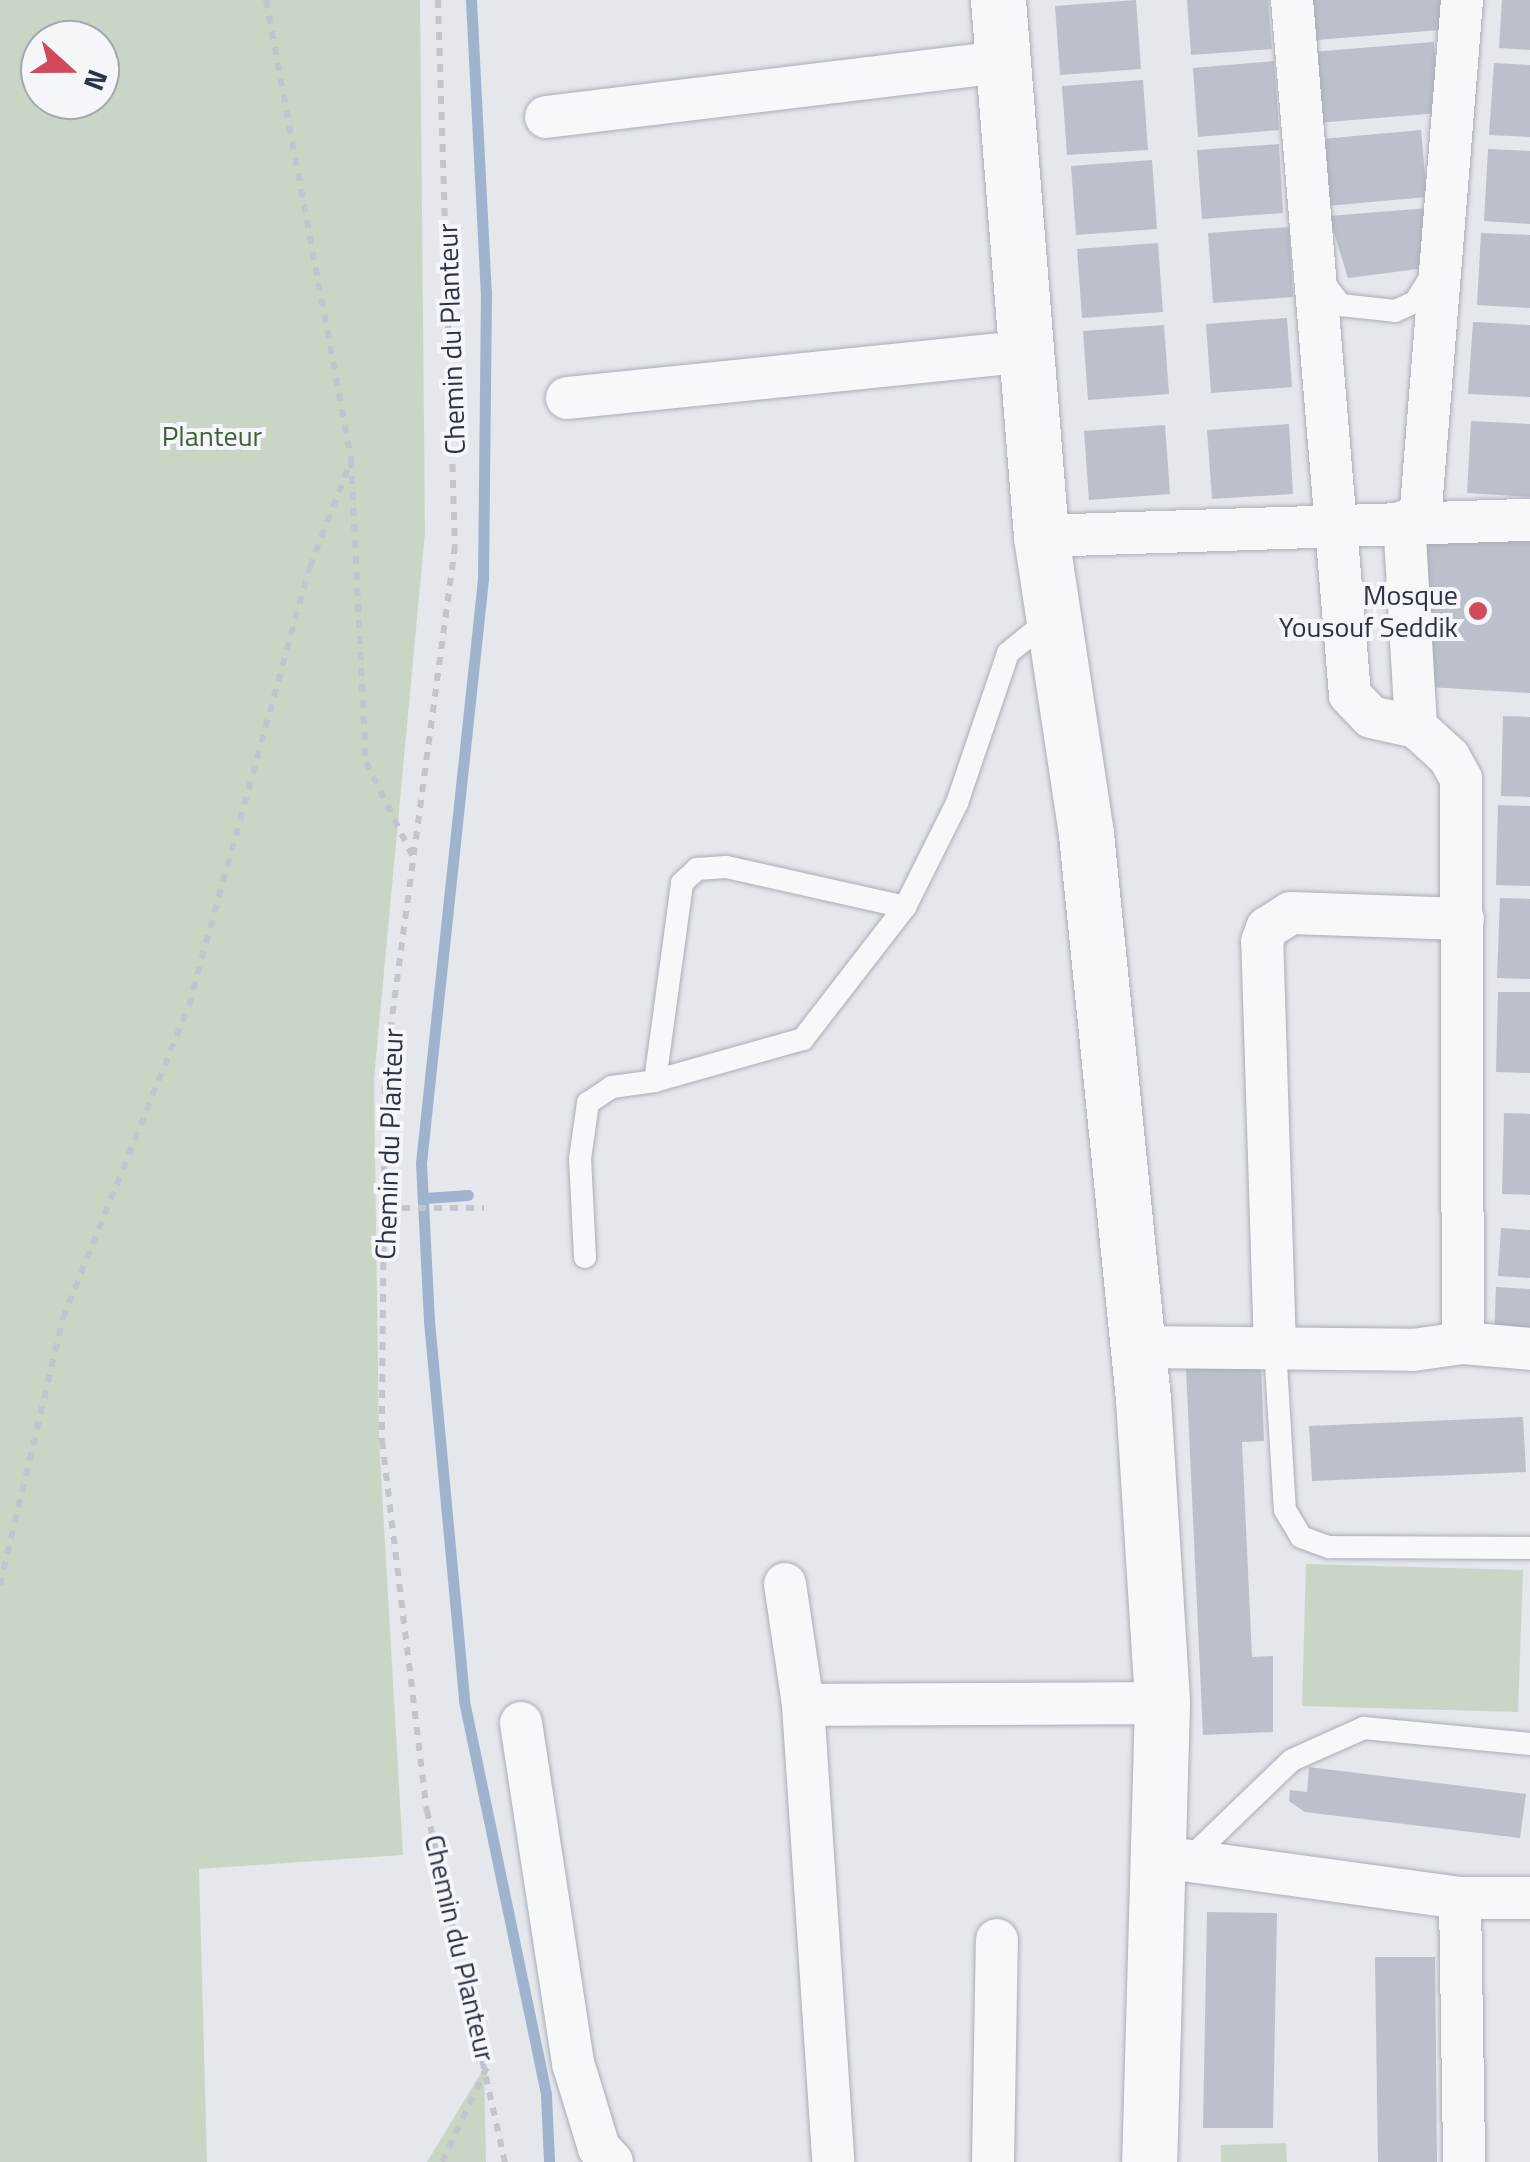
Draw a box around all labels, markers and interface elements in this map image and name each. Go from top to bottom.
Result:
north arrow [20,20,120,120]
text: N [73,63,120,97]
street label: Chemin du Planteur [430,223,472,455]
park label: Planteur [162,419,262,453]
place label: Mosque Yousouf Seddik [1279,578,1458,644]
marker: Mosque Yousouf Seddik [1467,600,1489,622]
street label: Chemin du Planteur [368,1028,410,1260]
street label: Chemin du Planteur [418,1831,502,2065]

